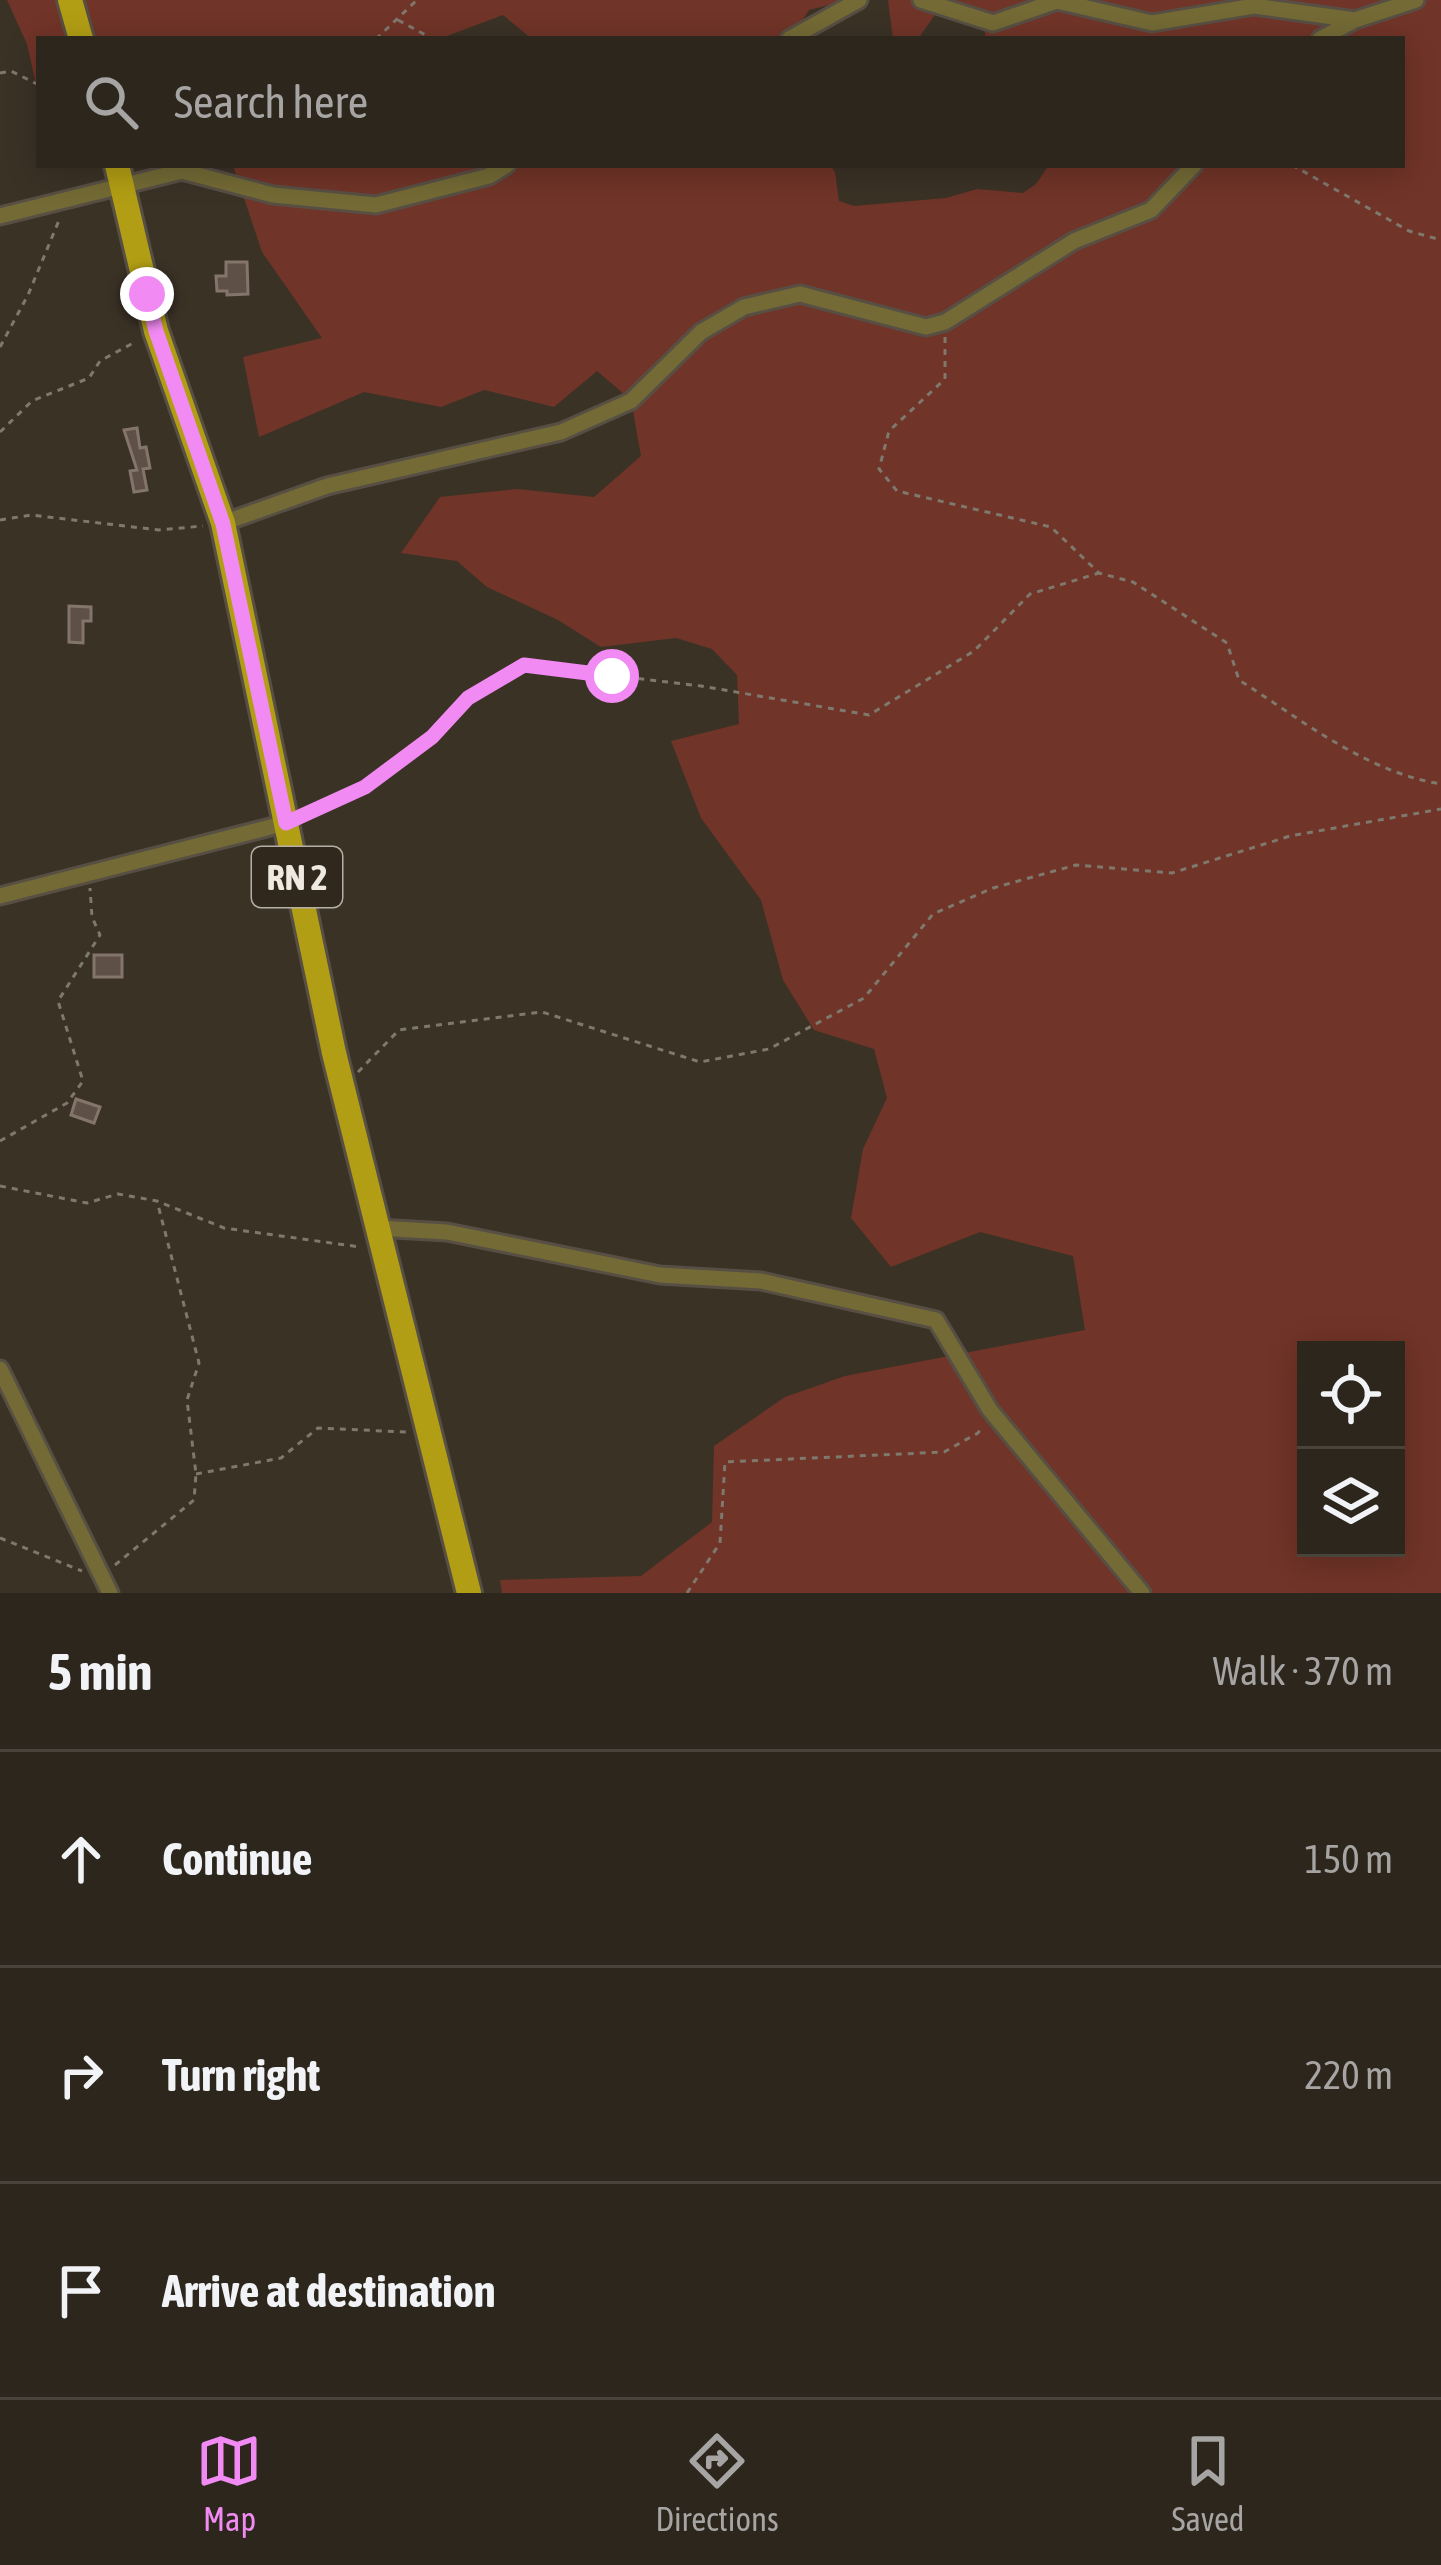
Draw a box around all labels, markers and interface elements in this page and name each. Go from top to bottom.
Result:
search box [36,36,1405,168]
icon: search [78,69,144,135]
text: Search here [174,76,368,128]
route end [120,267,174,321]
route start [585,649,639,703]
road number: RN 2 [252,847,342,907]
map controls [1297,1341,1405,1557]
button: locate [1297,1341,1405,1449]
button: layers [1297,1449,1405,1557]
text: 5 min [48,1642,152,1701]
text: Walk · 370 m [1213,1649,1393,1693]
icon: ahead [48,1826,114,1892]
text: Continue [162,1833,313,1885]
text: 150 m [1305,1837,1393,1881]
icon: right [48,2042,114,2108]
text: Turn right [162,2049,320,2101]
text: 220 m [1305,2053,1393,2097]
icon: arrive [48,2258,114,2324]
text: Arrive at destination [162,2265,496,2317]
tab: Map [196,2428,262,2538]
tab: Directions [655,2428,779,2538]
tab: Saved [1172,2428,1244,2538]

